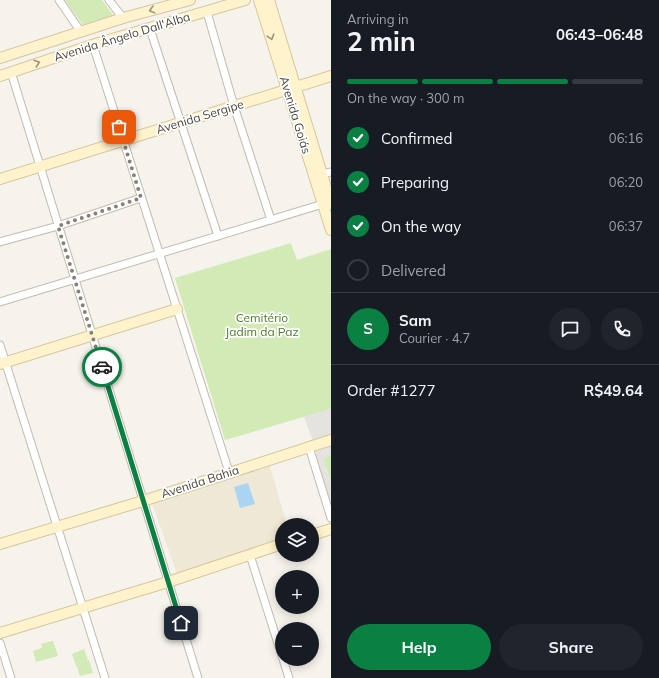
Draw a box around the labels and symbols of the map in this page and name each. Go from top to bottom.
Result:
one-way arrow [149,6,155,14]
street label: Avenida Ângelo Dall'Alba [52,9,192,64]
one-way arrow [266,34,275,41]
one-way arrow [33,60,40,68]
street label: Avenida Goiás [277,74,314,156]
street label: Avenida Sergipe [154,96,245,137]
pin [102,110,136,144]
park label: Cemitério Jadim da Paz [225,310,299,339]
courier [82,347,122,387]
street label: Avenida Bahia [159,462,241,501]
pin [164,606,198,640]

